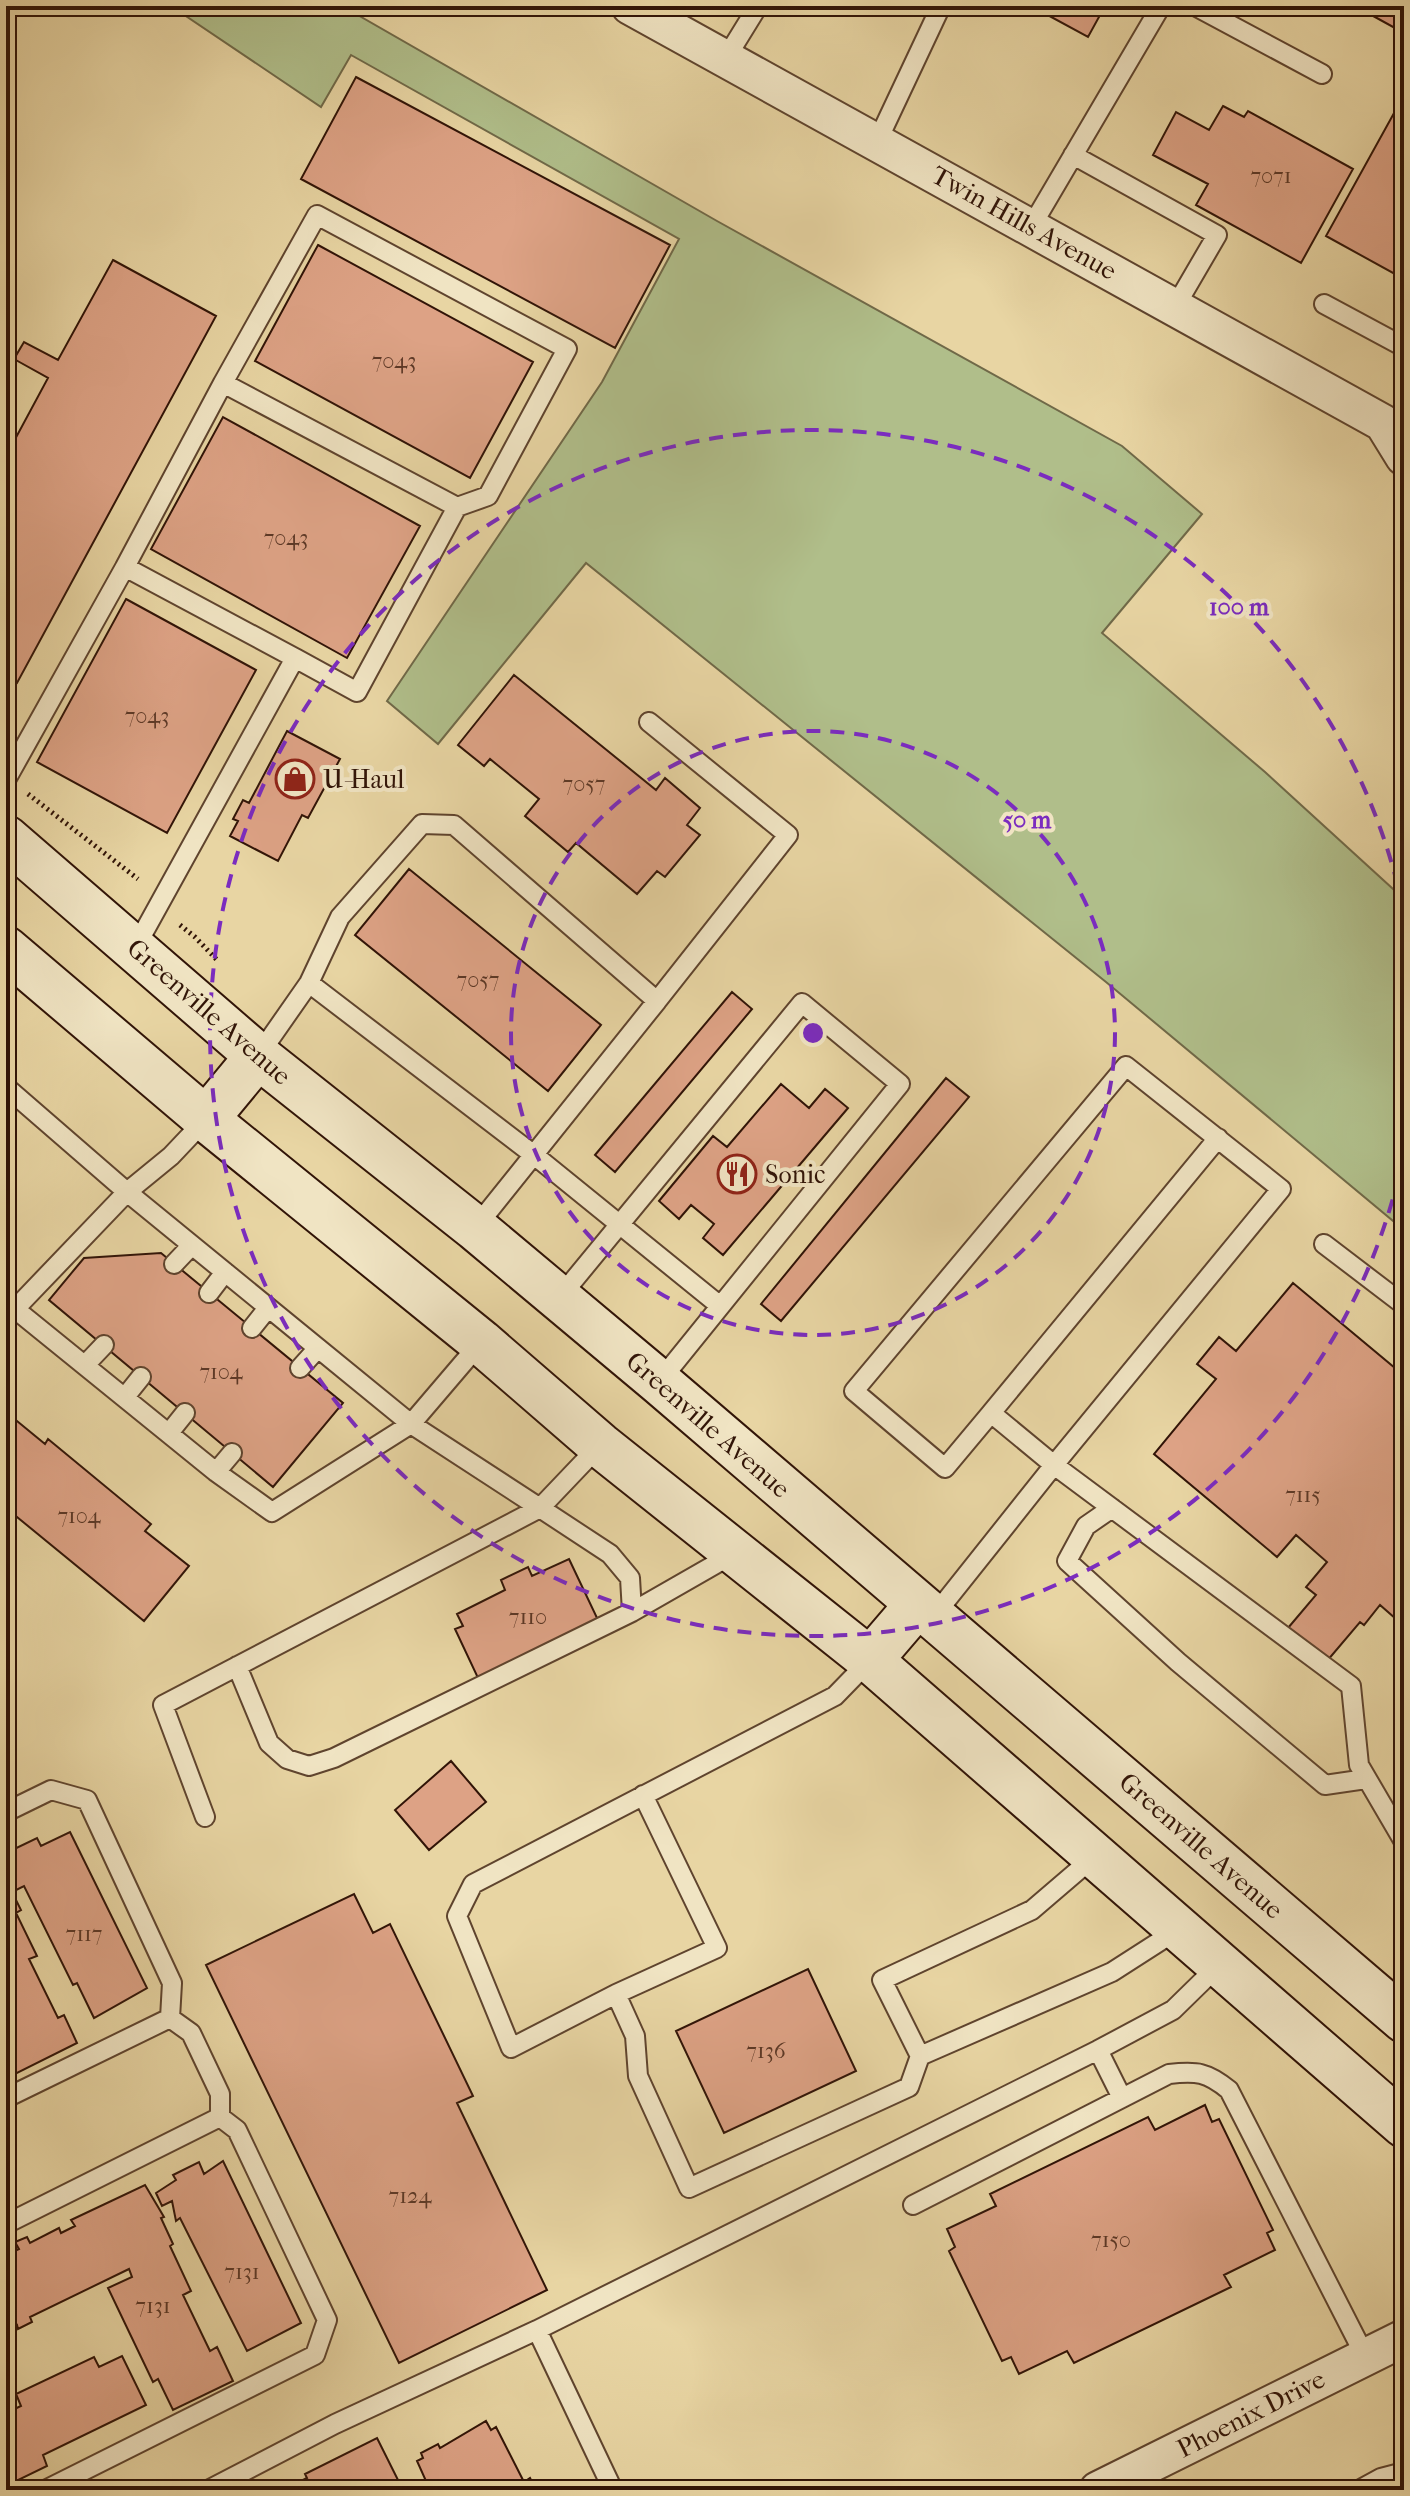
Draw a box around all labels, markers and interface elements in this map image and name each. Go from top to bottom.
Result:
street label: Twin Hills Avenue [926,159,1122,287]
house number: 7071 [1250,163,1292,189]
house number: 7043 [372,348,416,374]
house number: 7043 [264,525,308,551]
text: 100 m [1209,593,1270,621]
house number: 7043 [125,703,169,729]
shop icon: U-Haul [274,758,316,800]
place label: U-Haul [323,764,404,795]
house number: 7057 [563,771,605,797]
text: 50 m [1003,806,1052,834]
street label: Greenville Avenue [121,932,297,1092]
house number: 7057 [457,967,499,993]
centre of rings [799,1019,827,1047]
restaurant icon: Sonic [716,1153,758,1195]
place label: Sonic [765,1159,826,1190]
street label: Greenville Avenue [620,1345,796,1505]
house number: 7104 [199,1359,244,1385]
house number: 7115 [1285,1482,1321,1508]
house number: 7104 [57,1503,102,1529]
house number: 7110 [509,1604,547,1630]
street label: Greenville Avenue [1113,1766,1289,1926]
house number: 7117 [66,1921,102,1947]
house number: 7136 [746,2038,786,2064]
house number: 7124 [389,2183,432,2209]
house number: 7150 [1091,2227,1131,2253]
house number: 7131 [224,2259,260,2285]
house number: 7131 [135,2293,171,2319]
street label: Phoenix Drive [1172,2363,1330,2464]

